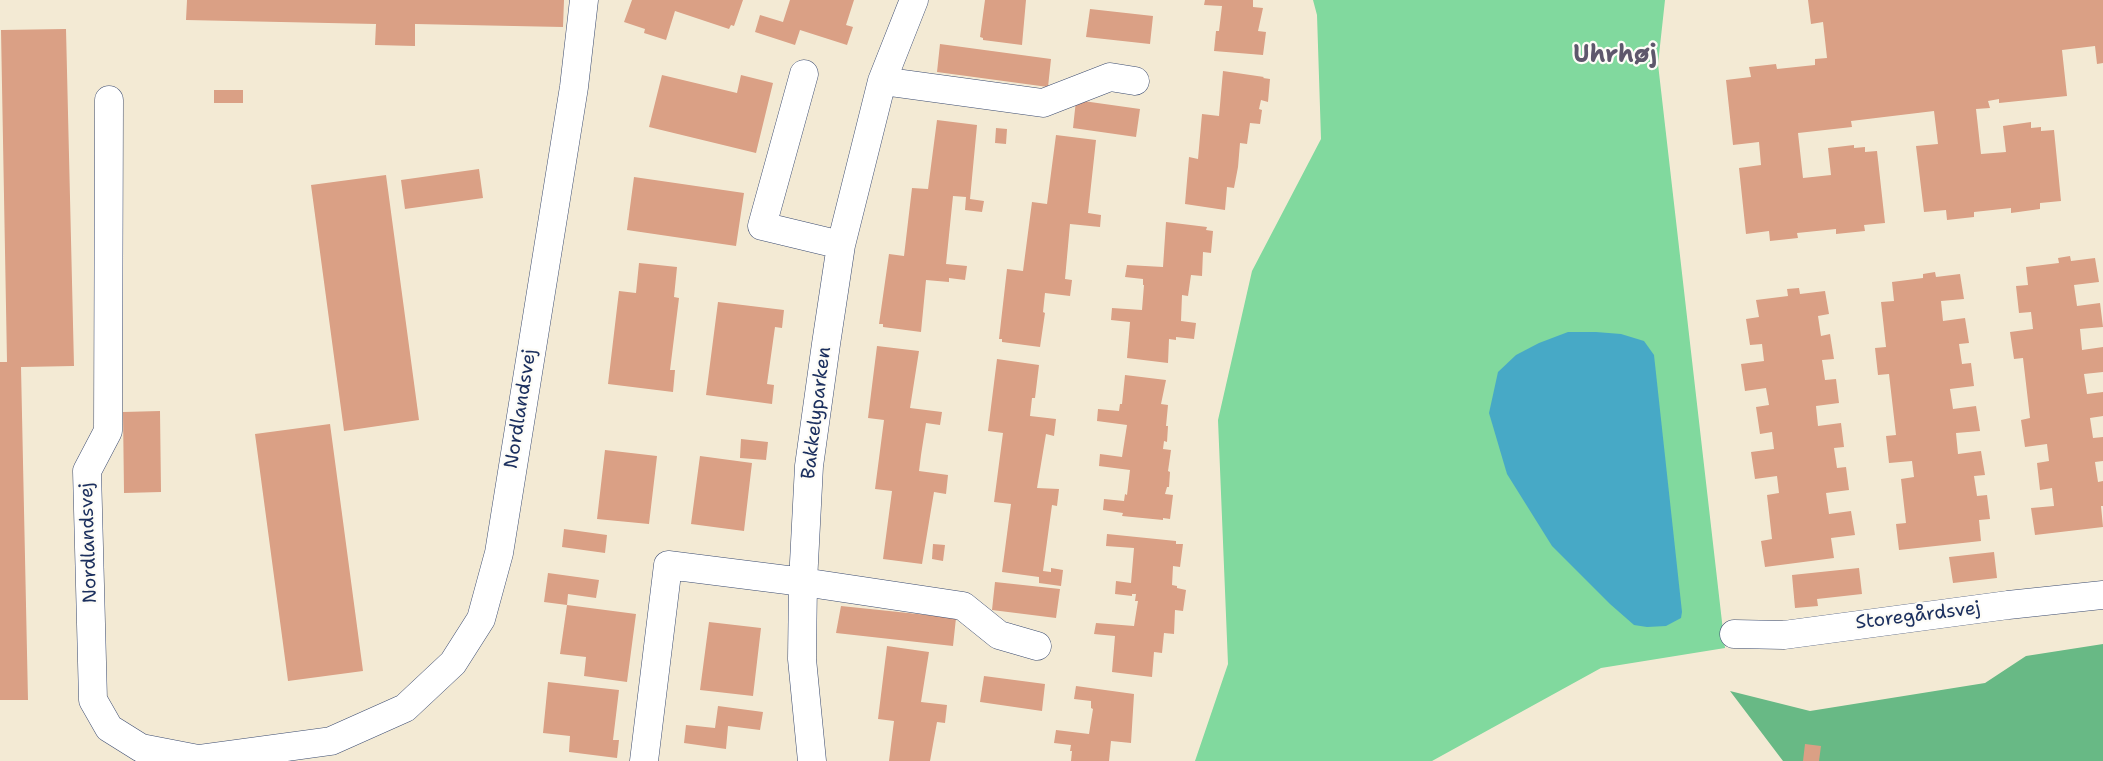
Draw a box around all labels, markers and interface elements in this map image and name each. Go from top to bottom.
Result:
district label: Uhrhøj [1573,42,1657,70]
street label: Bakkelyparken [798,345,836,481]
street label: Nordlandsvej [500,347,542,471]
street label: Nordlandsvej [75,482,103,604]
street label: Storegårdsvej [1854,597,1982,635]

